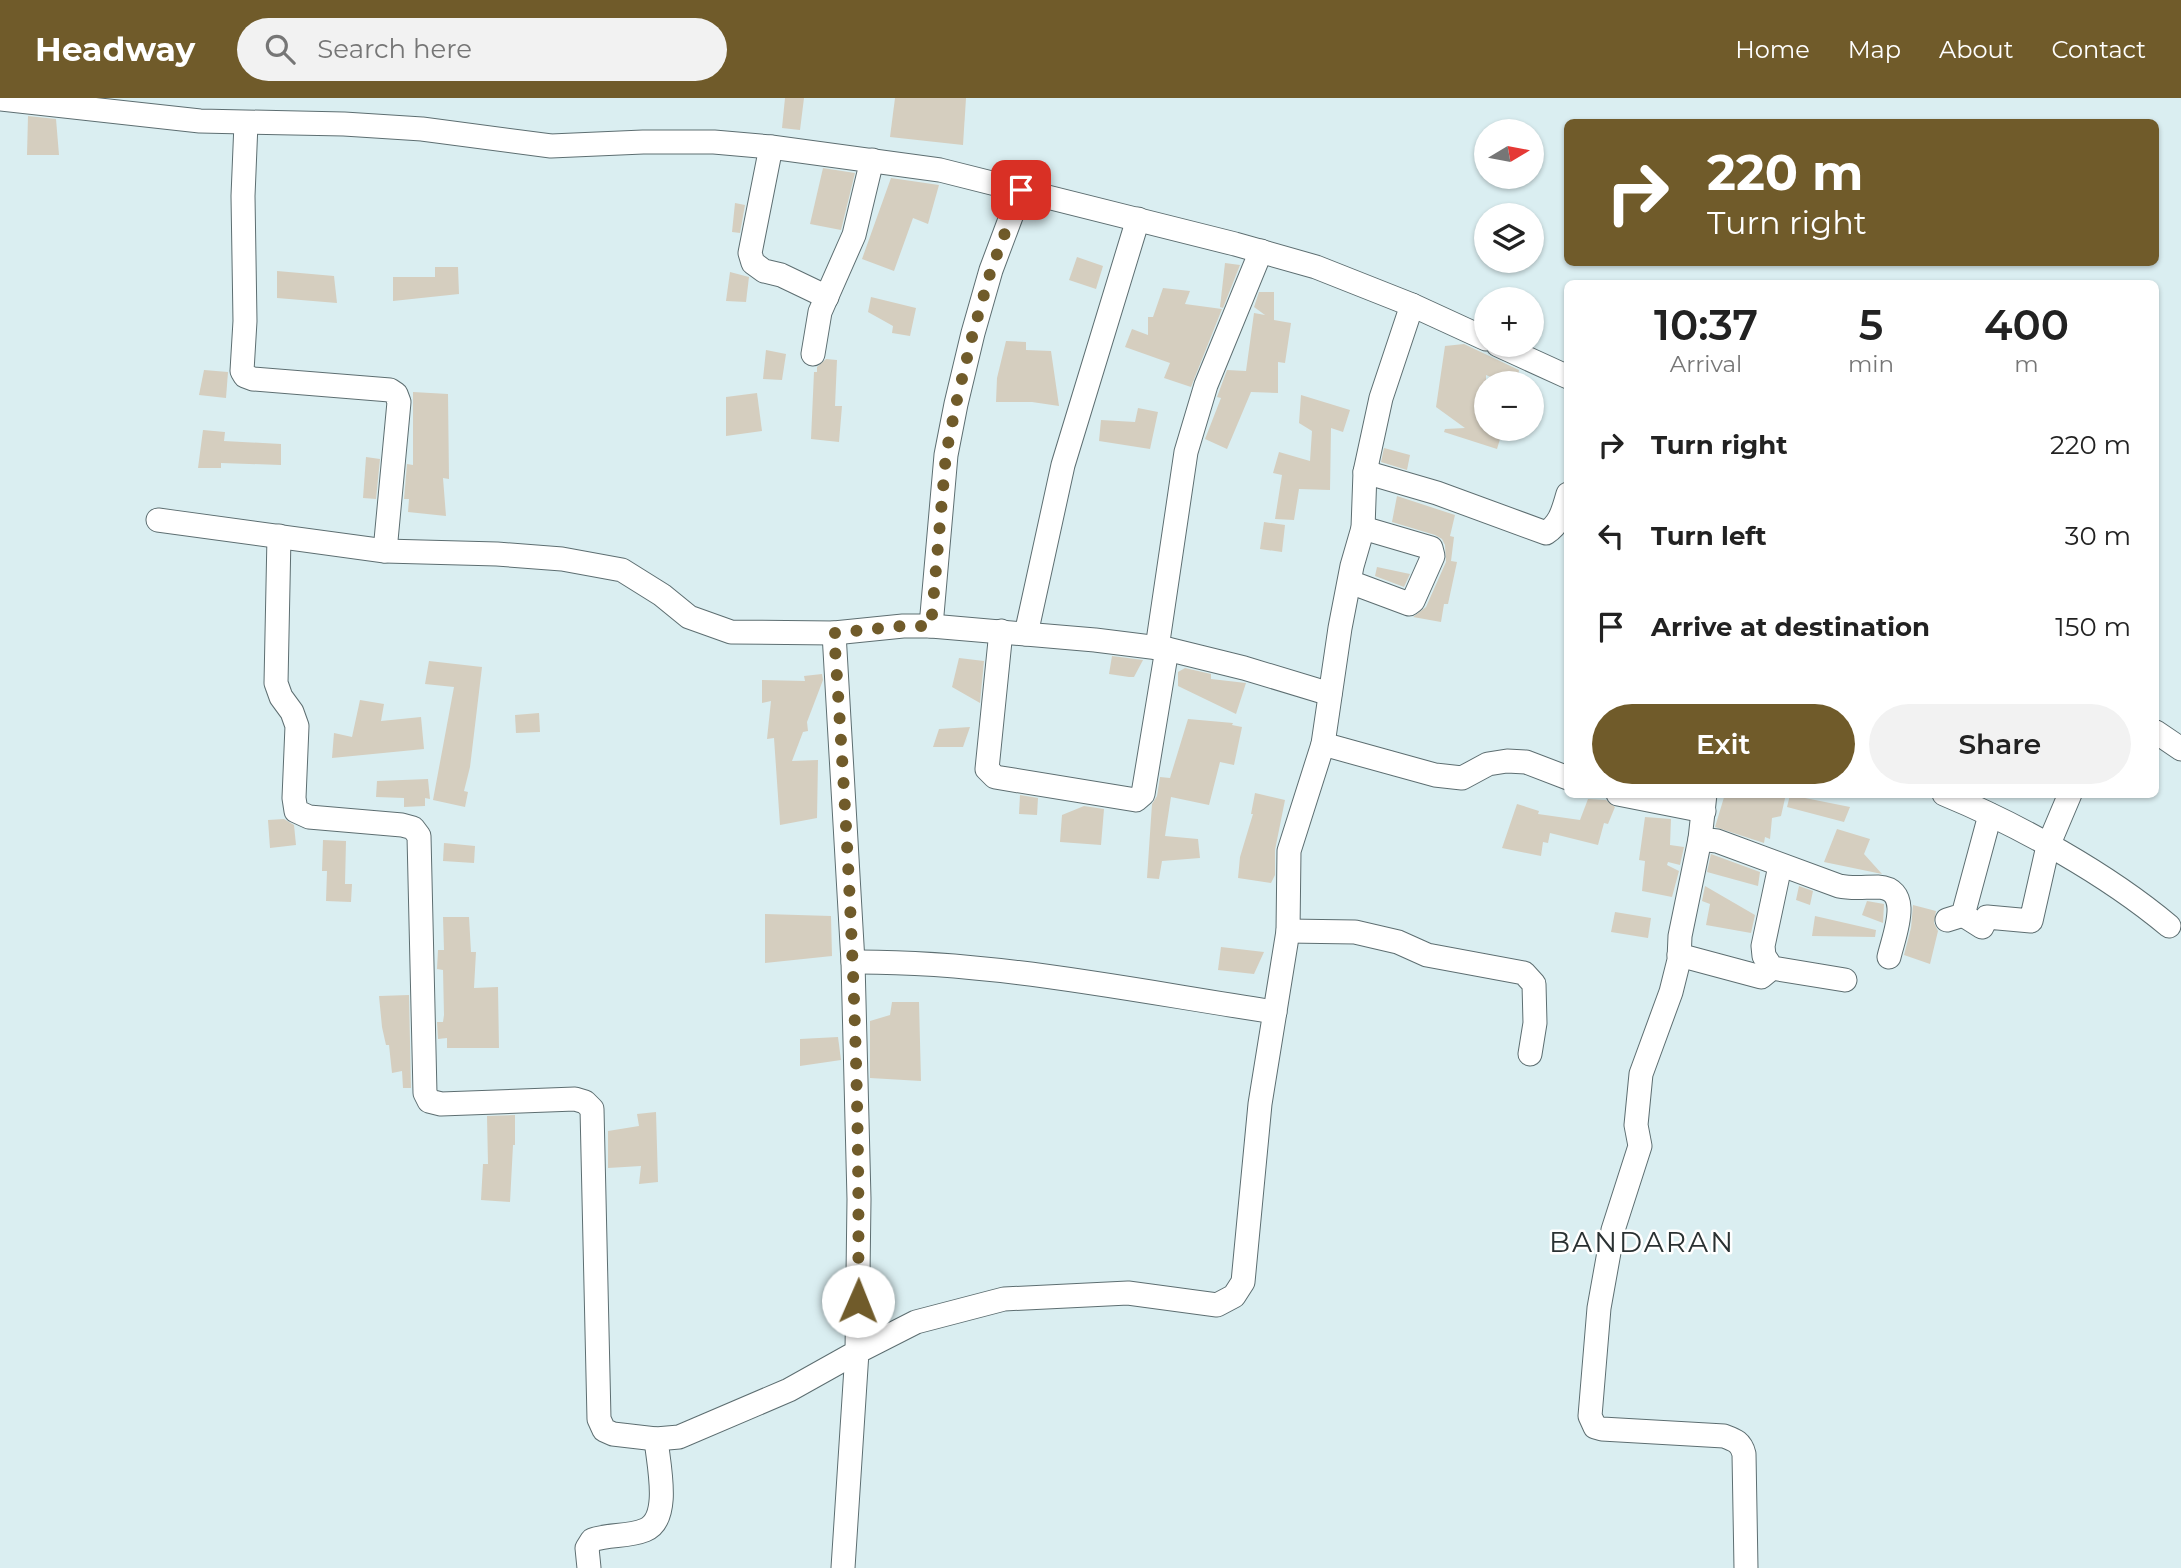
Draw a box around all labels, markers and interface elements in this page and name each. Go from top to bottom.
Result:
search box [237,18,727,81]
text: Headway [35,29,195,69]
icon: search [261,30,299,68]
text: Search here [317,33,472,65]
text: Home [1735,35,1810,64]
text: Map [1848,35,1901,64]
text: About [1939,35,2013,64]
text: Contact [2051,35,2146,64]
north arrow [1474,119,1544,189]
map controls [1474,119,1544,441]
text: 220 m [1707,143,1863,202]
icon: right [1592,147,1683,238]
pin [991,160,1051,220]
icon: arrive [1002,171,1040,209]
button: layers [1474,203,1544,273]
text: Turn right [1707,203,1867,242]
button: + [1474,287,1544,357]
text: 10:37 [1654,299,1758,351]
text: 5 [1859,299,1883,351]
text: 400 [1984,299,2069,351]
text: Arrival [1670,350,1742,378]
text: min [1848,350,1894,378]
text: m [2014,350,2039,378]
button: − [1474,371,1544,441]
icon: right [1592,426,1630,464]
text: Turn right [1651,429,1787,461]
text: 220 m [2050,429,2131,461]
icon: left [1592,517,1630,555]
text: Turn left [1651,520,1767,552]
text: 30 m [2065,520,2131,552]
icon: arrive [1592,608,1630,646]
text: Arrive at destination [1651,611,1930,643]
text: 150 m [2055,611,2131,643]
button: Exit [1592,704,1855,784]
button: Share [1869,704,2131,784]
district label: BANDARAN [1549,1225,1735,1259]
position arrow [821,1264,895,1338]

